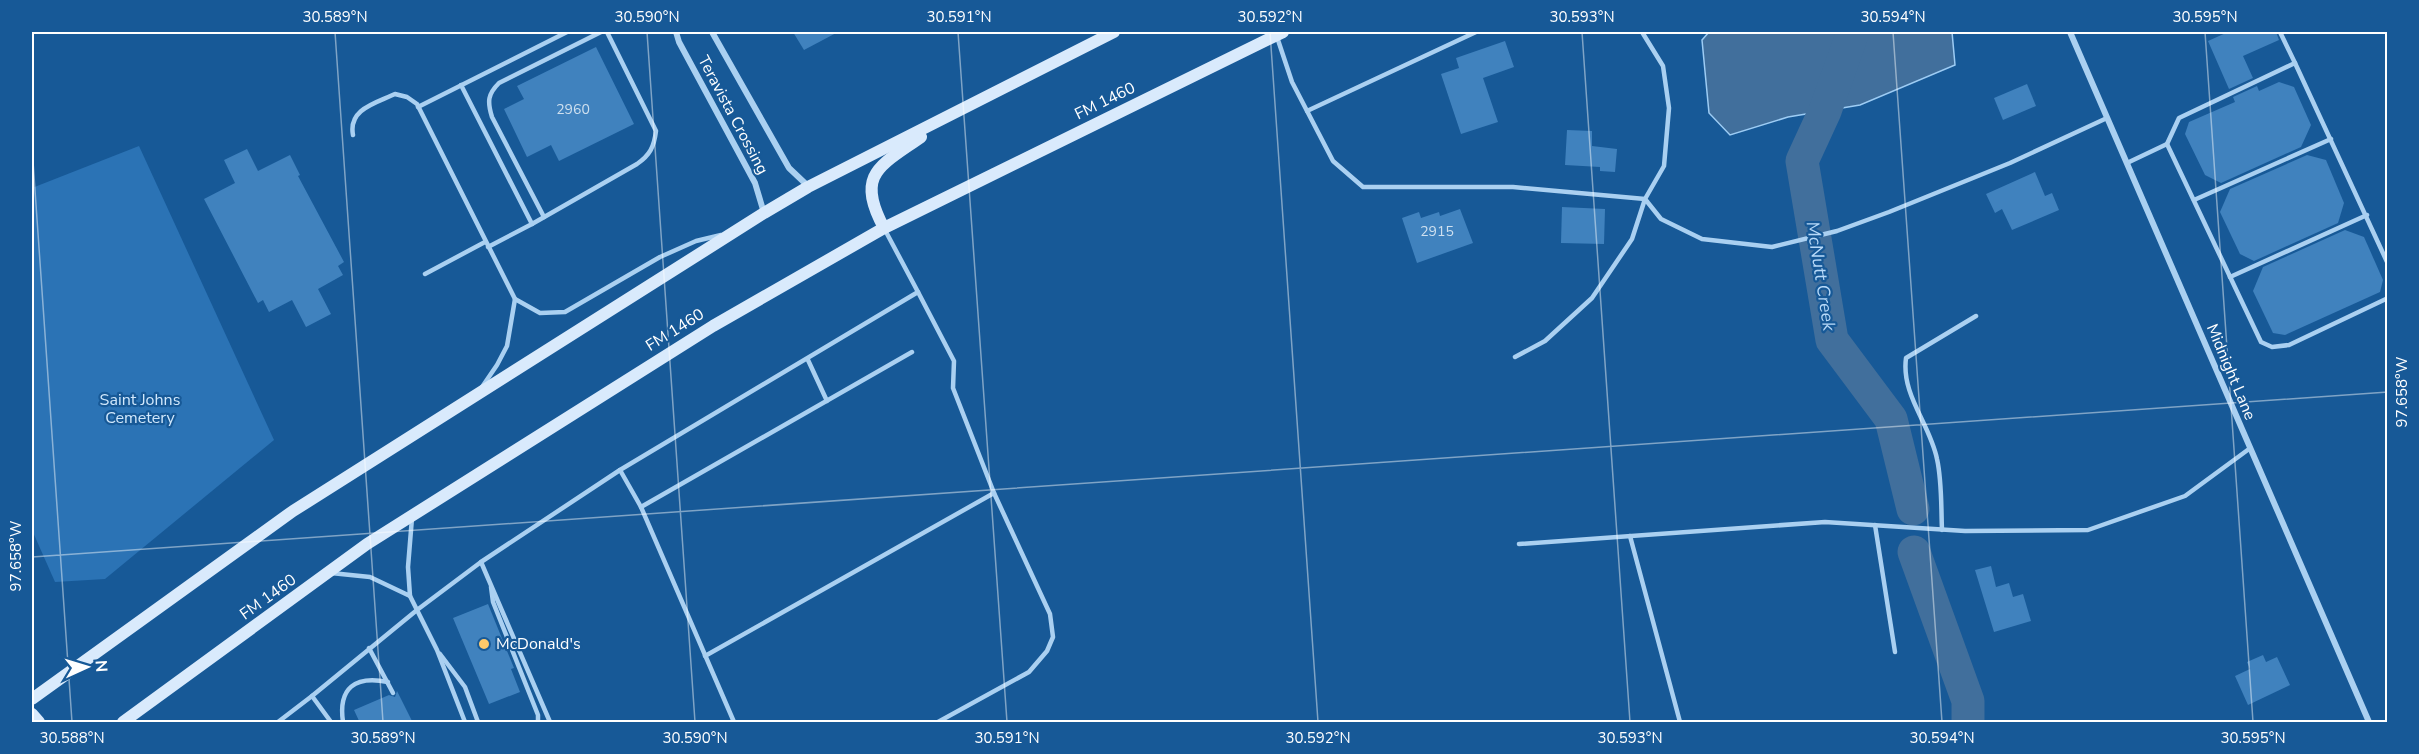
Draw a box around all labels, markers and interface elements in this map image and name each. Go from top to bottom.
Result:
text: 30.589°N [302,7,368,27]
text: 30.590°N [614,7,680,27]
text: 30.591°N [926,7,992,27]
text: 30.592°N [1237,7,1303,27]
text: 30.593°N [1549,7,1615,27]
text: 30.594°N [1860,7,1926,27]
text: 30.595°N [2172,7,2238,27]
street label: Teravista Crossing [692,52,774,178]
street label: FM 1460 [1071,77,1139,125]
house number: 2960 [556,100,590,119]
water label: McNutt Creek [1800,219,1842,334]
house number: 2915 [1420,222,1454,241]
street label: FM 1460 [642,303,708,357]
street label: Midnight Lane [2201,321,2261,423]
text: 97.658°W [2392,356,2412,427]
park label: Saint Johns Cemetery [100,389,180,429]
text: 97.658°W [6,520,26,591]
street label: FM 1460 [235,569,301,625]
place label: McDonald's [496,633,581,655]
north arrow [57,637,117,697]
marker: McDonald's [477,637,491,651]
text: N [90,659,112,673]
text: 30.588°N [39,728,105,748]
text: 30.589°N [350,728,416,748]
text: 30.590°N [662,728,728,748]
text: 30.591°N [974,728,1040,748]
text: 30.592°N [1285,728,1351,748]
text: 30.593°N [1597,728,1663,748]
text: 30.594°N [1909,728,1975,748]
text: 30.595°N [2220,728,2286,748]

